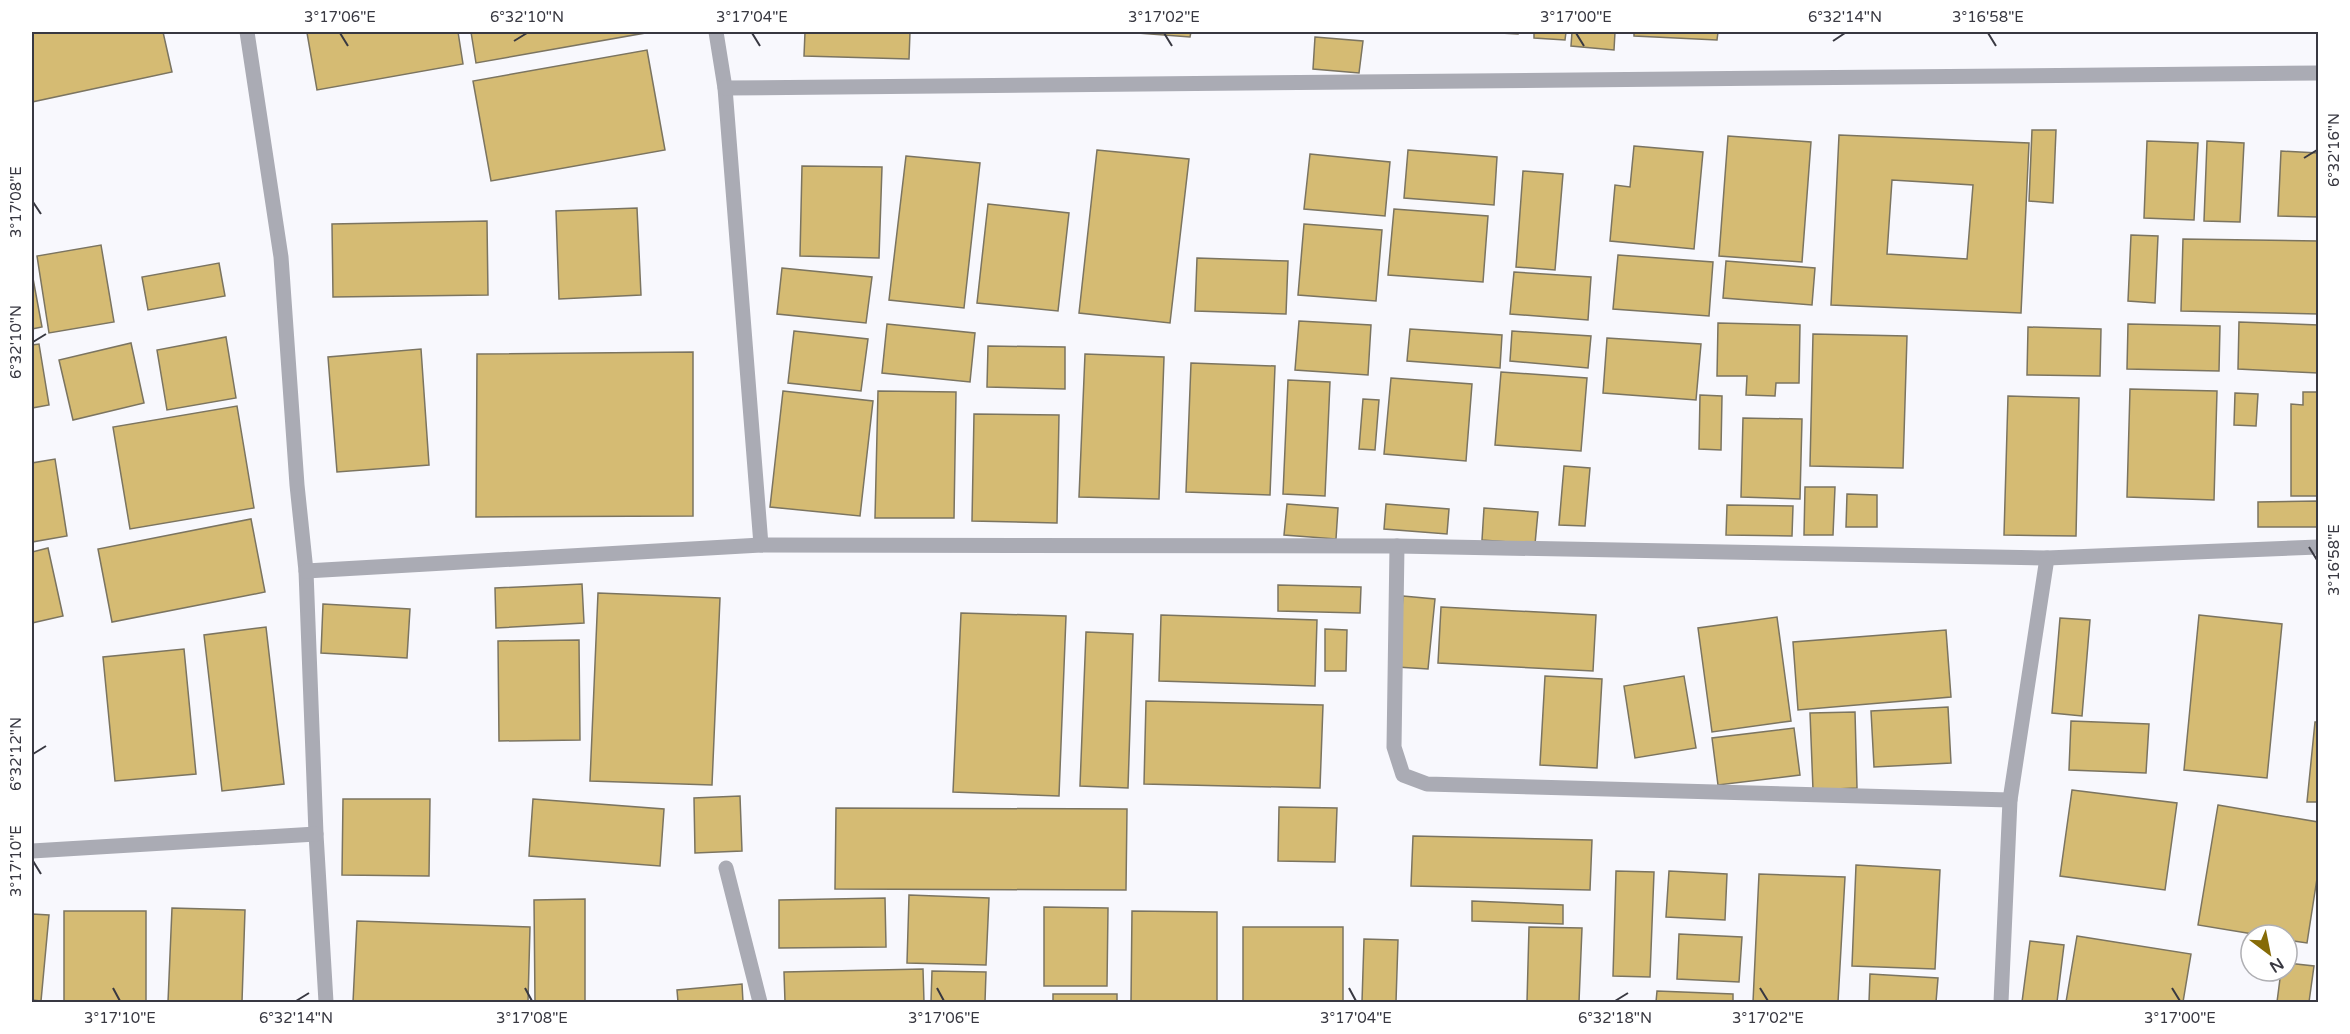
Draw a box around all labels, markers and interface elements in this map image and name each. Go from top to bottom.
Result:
text: 3°17'06"E [304,8,376,26]
text: 6°32'10"N [490,8,564,26]
text: 3°17'04"E [716,8,788,26]
text: 3°17'02"E [1128,8,1200,26]
text: 3°17'00"E [1540,8,1612,26]
text: 6°32'14"N [1808,8,1882,26]
text: 3°16'58"E [1952,8,2024,26]
text: 6°32'16"N [2325,113,2343,187]
text: 3°17'08"E [7,166,25,238]
text: 6°32'10"N [7,305,25,379]
text: 3°16'58"E [2325,524,2343,596]
text: 6°32'12"N [7,717,25,791]
text: 3°17'10"E [7,825,25,897]
north arrow [2239,923,2299,983]
text: N [2266,953,2287,977]
text: 3°17'10"E [84,1009,156,1027]
text: 6°32'14"N [259,1009,333,1027]
text: 3°17'08"E [496,1009,568,1027]
text: 3°17'06"E [908,1009,980,1027]
text: 3°17'04"E [1320,1009,1392,1027]
text: 6°32'18"N [1578,1009,1652,1027]
text: 3°17'02"E [1732,1009,1804,1027]
text: 3°17'00"E [2144,1009,2216,1027]

